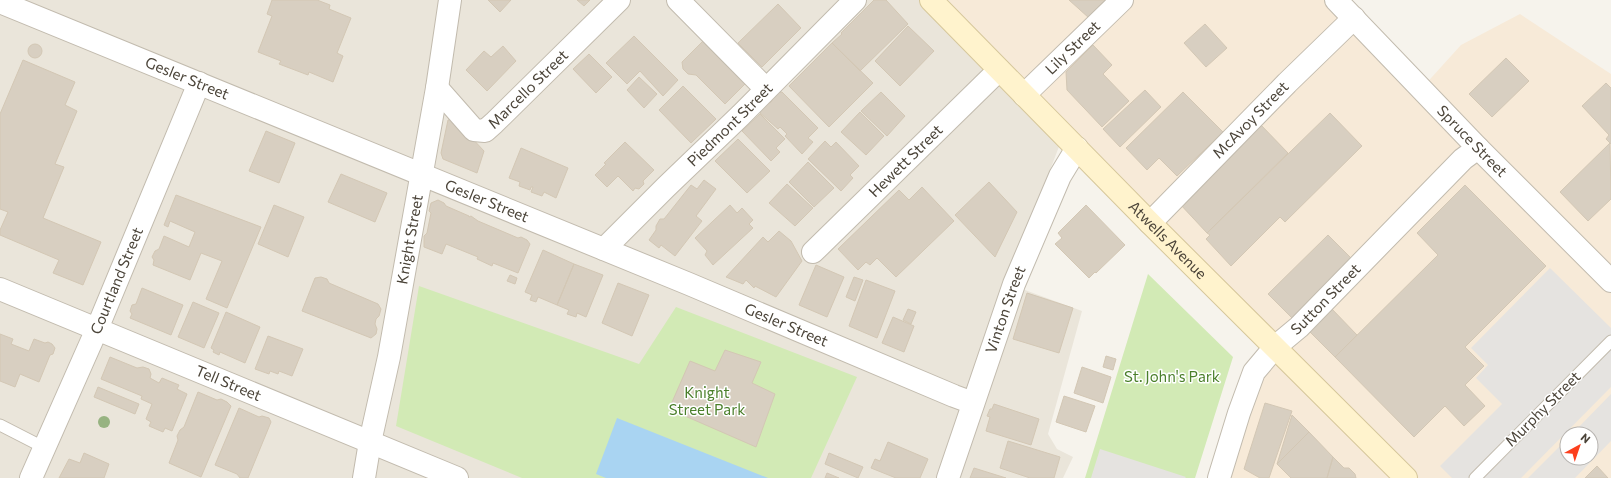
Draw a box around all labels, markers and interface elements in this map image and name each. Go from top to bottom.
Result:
street label: Lily Street [1041,16,1103,78]
street label: Marcello Street [484,45,571,132]
street label: Gesler Street [143,52,232,103]
street label: McAvoy Street [1208,77,1292,162]
street label: Piedmont Street [683,79,776,170]
street label: Spruce Street [1434,101,1511,180]
street label: Hewett Street [865,120,946,200]
street label: Gesler Street [443,175,532,225]
street label: Knight Street [392,193,426,286]
street label: Atwells Avenue [1125,197,1211,282]
street label: Courtland Street [86,224,146,337]
street label: Sutton Street [1287,259,1364,338]
street label: Vinton Street [981,263,1029,355]
street label: Gesler Street [742,299,831,350]
street label: Tell Street [193,361,264,404]
park label: St. John's Park [1124,367,1220,385]
street label: Murphy Street [1501,367,1584,450]
park label: Knight Street Park [669,383,745,418]
north arrow [1559,426,1599,466]
text: N [1578,430,1593,446]

